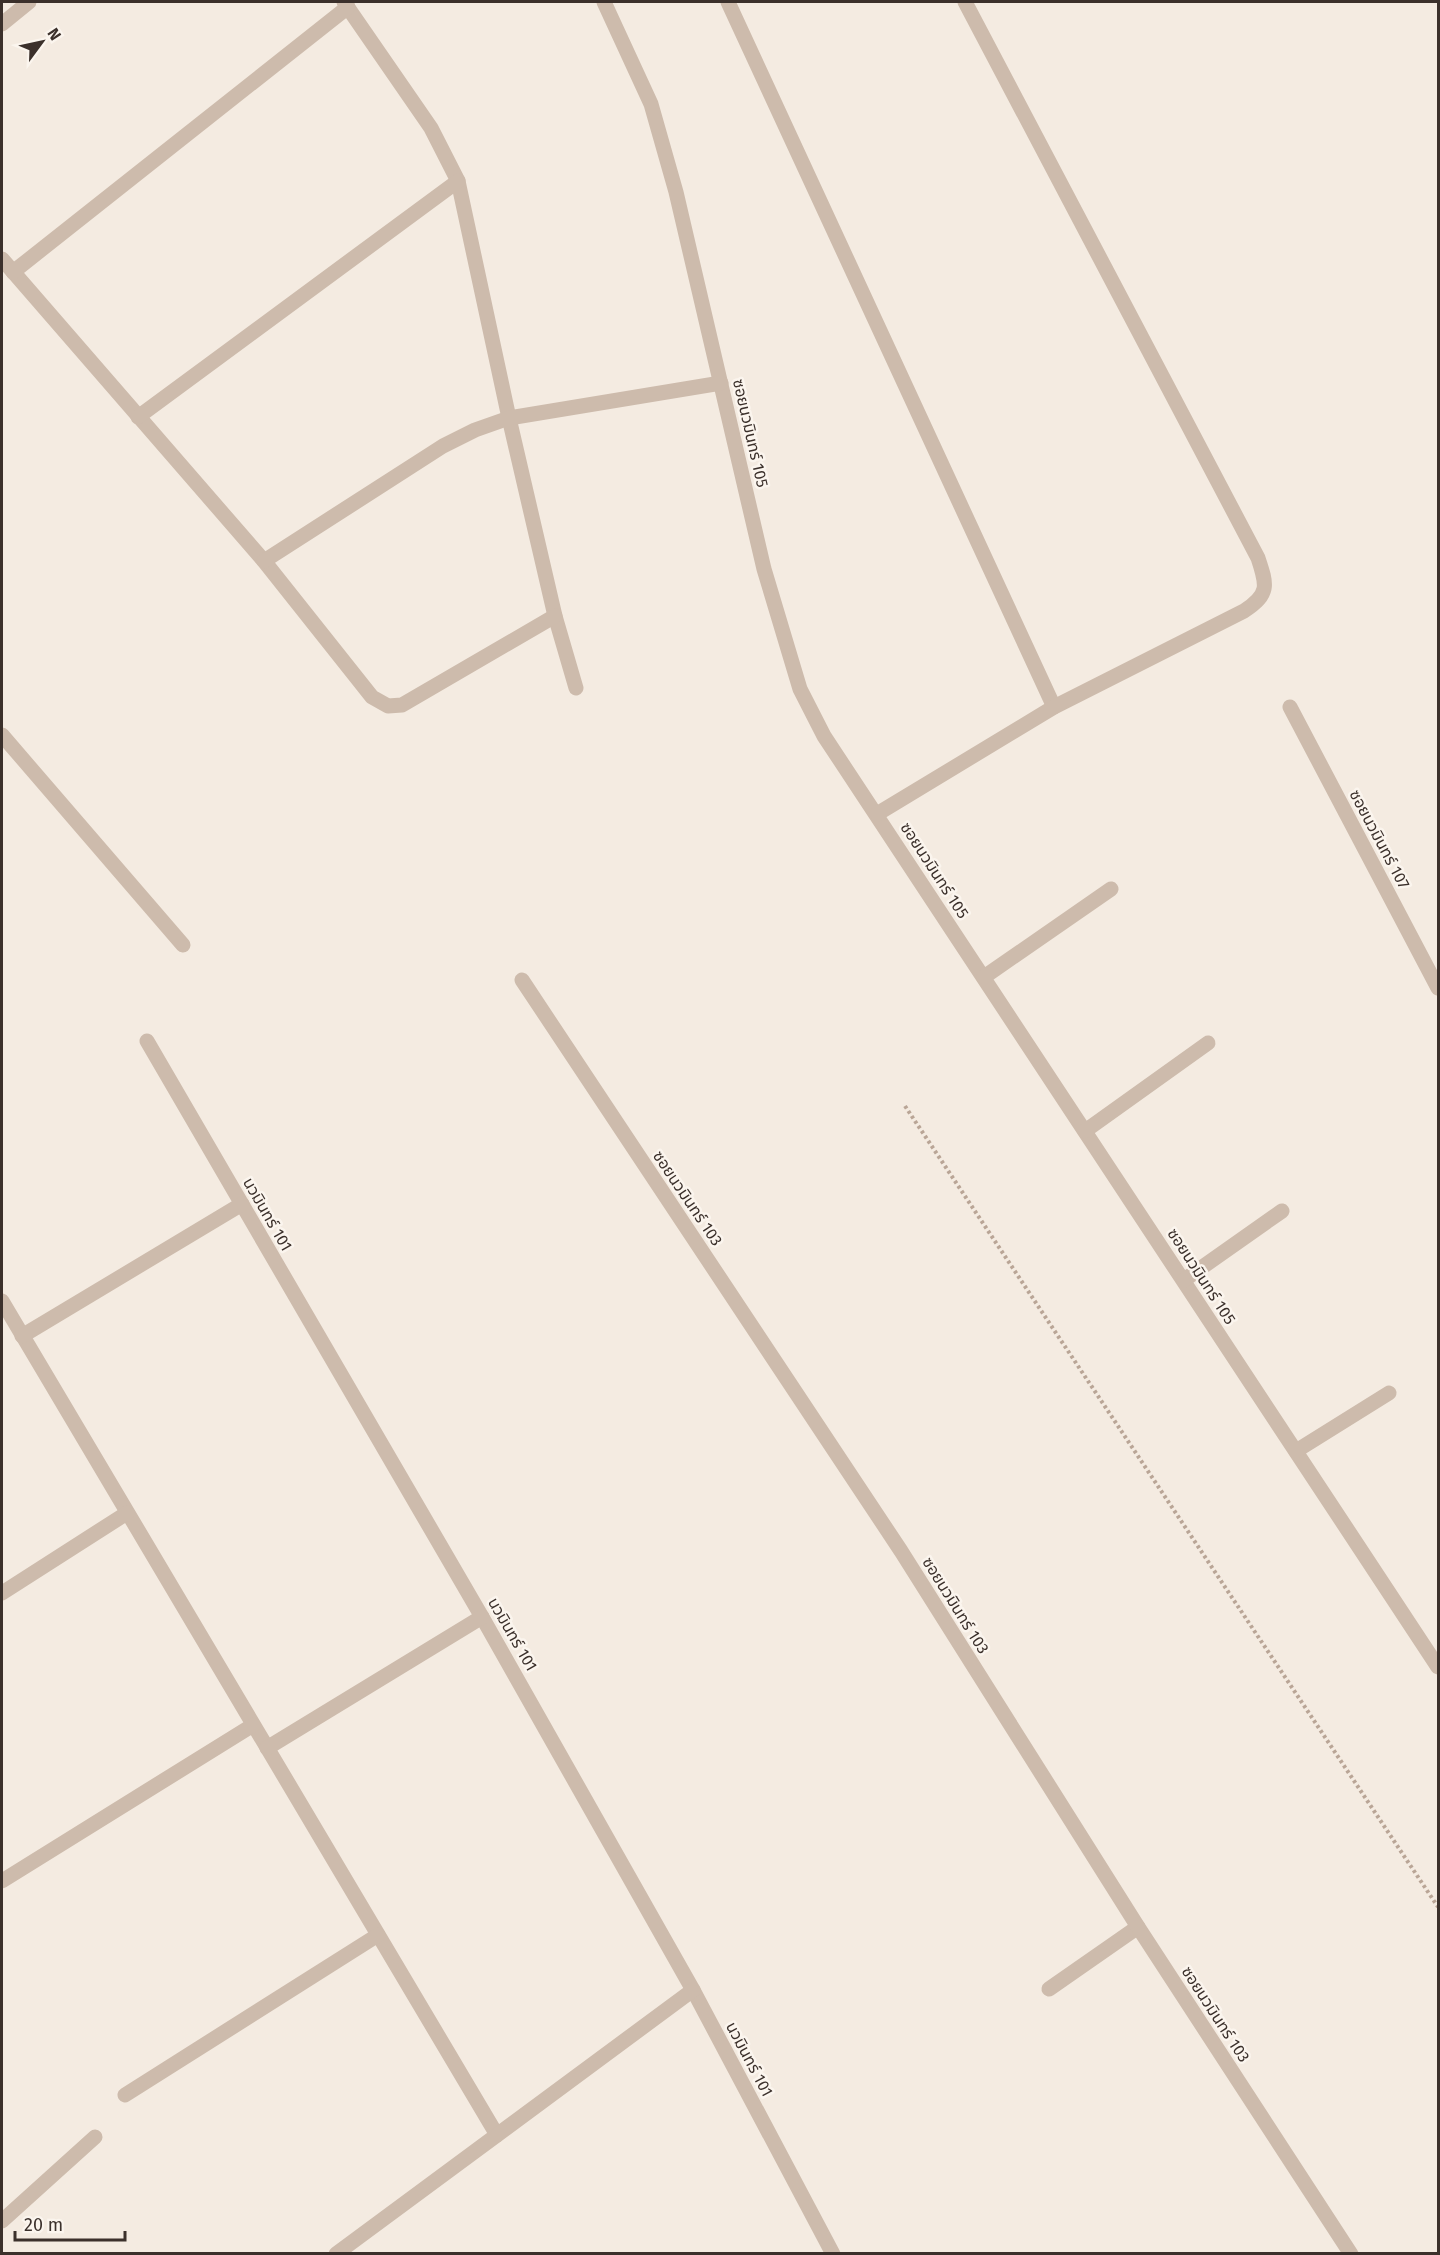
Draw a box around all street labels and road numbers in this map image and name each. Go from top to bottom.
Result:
street label: ซอยนวมินทร์ 105 [729,377,772,489]
street label: ซอยนวมินทร์ 107 [1346,787,1414,892]
street label: ซอยนวมินทร์ 105 [897,819,973,922]
street label: ซอยนวมินทร์ 103 [649,1147,726,1249]
street label: นวมินทร์ 101 [239,1174,296,1254]
street label: ซอยนวมินทร์ 105 [1164,1225,1240,1328]
street label: ซอยนวมินทร์ 103 [918,1553,993,1657]
street label: นวมินทร์ 101 [484,1594,541,1674]
street label: ซอยนวมินทร์ 103 [1178,1963,1254,2066]
street label: นวมินทร์ 101 [722,2019,777,2100]

